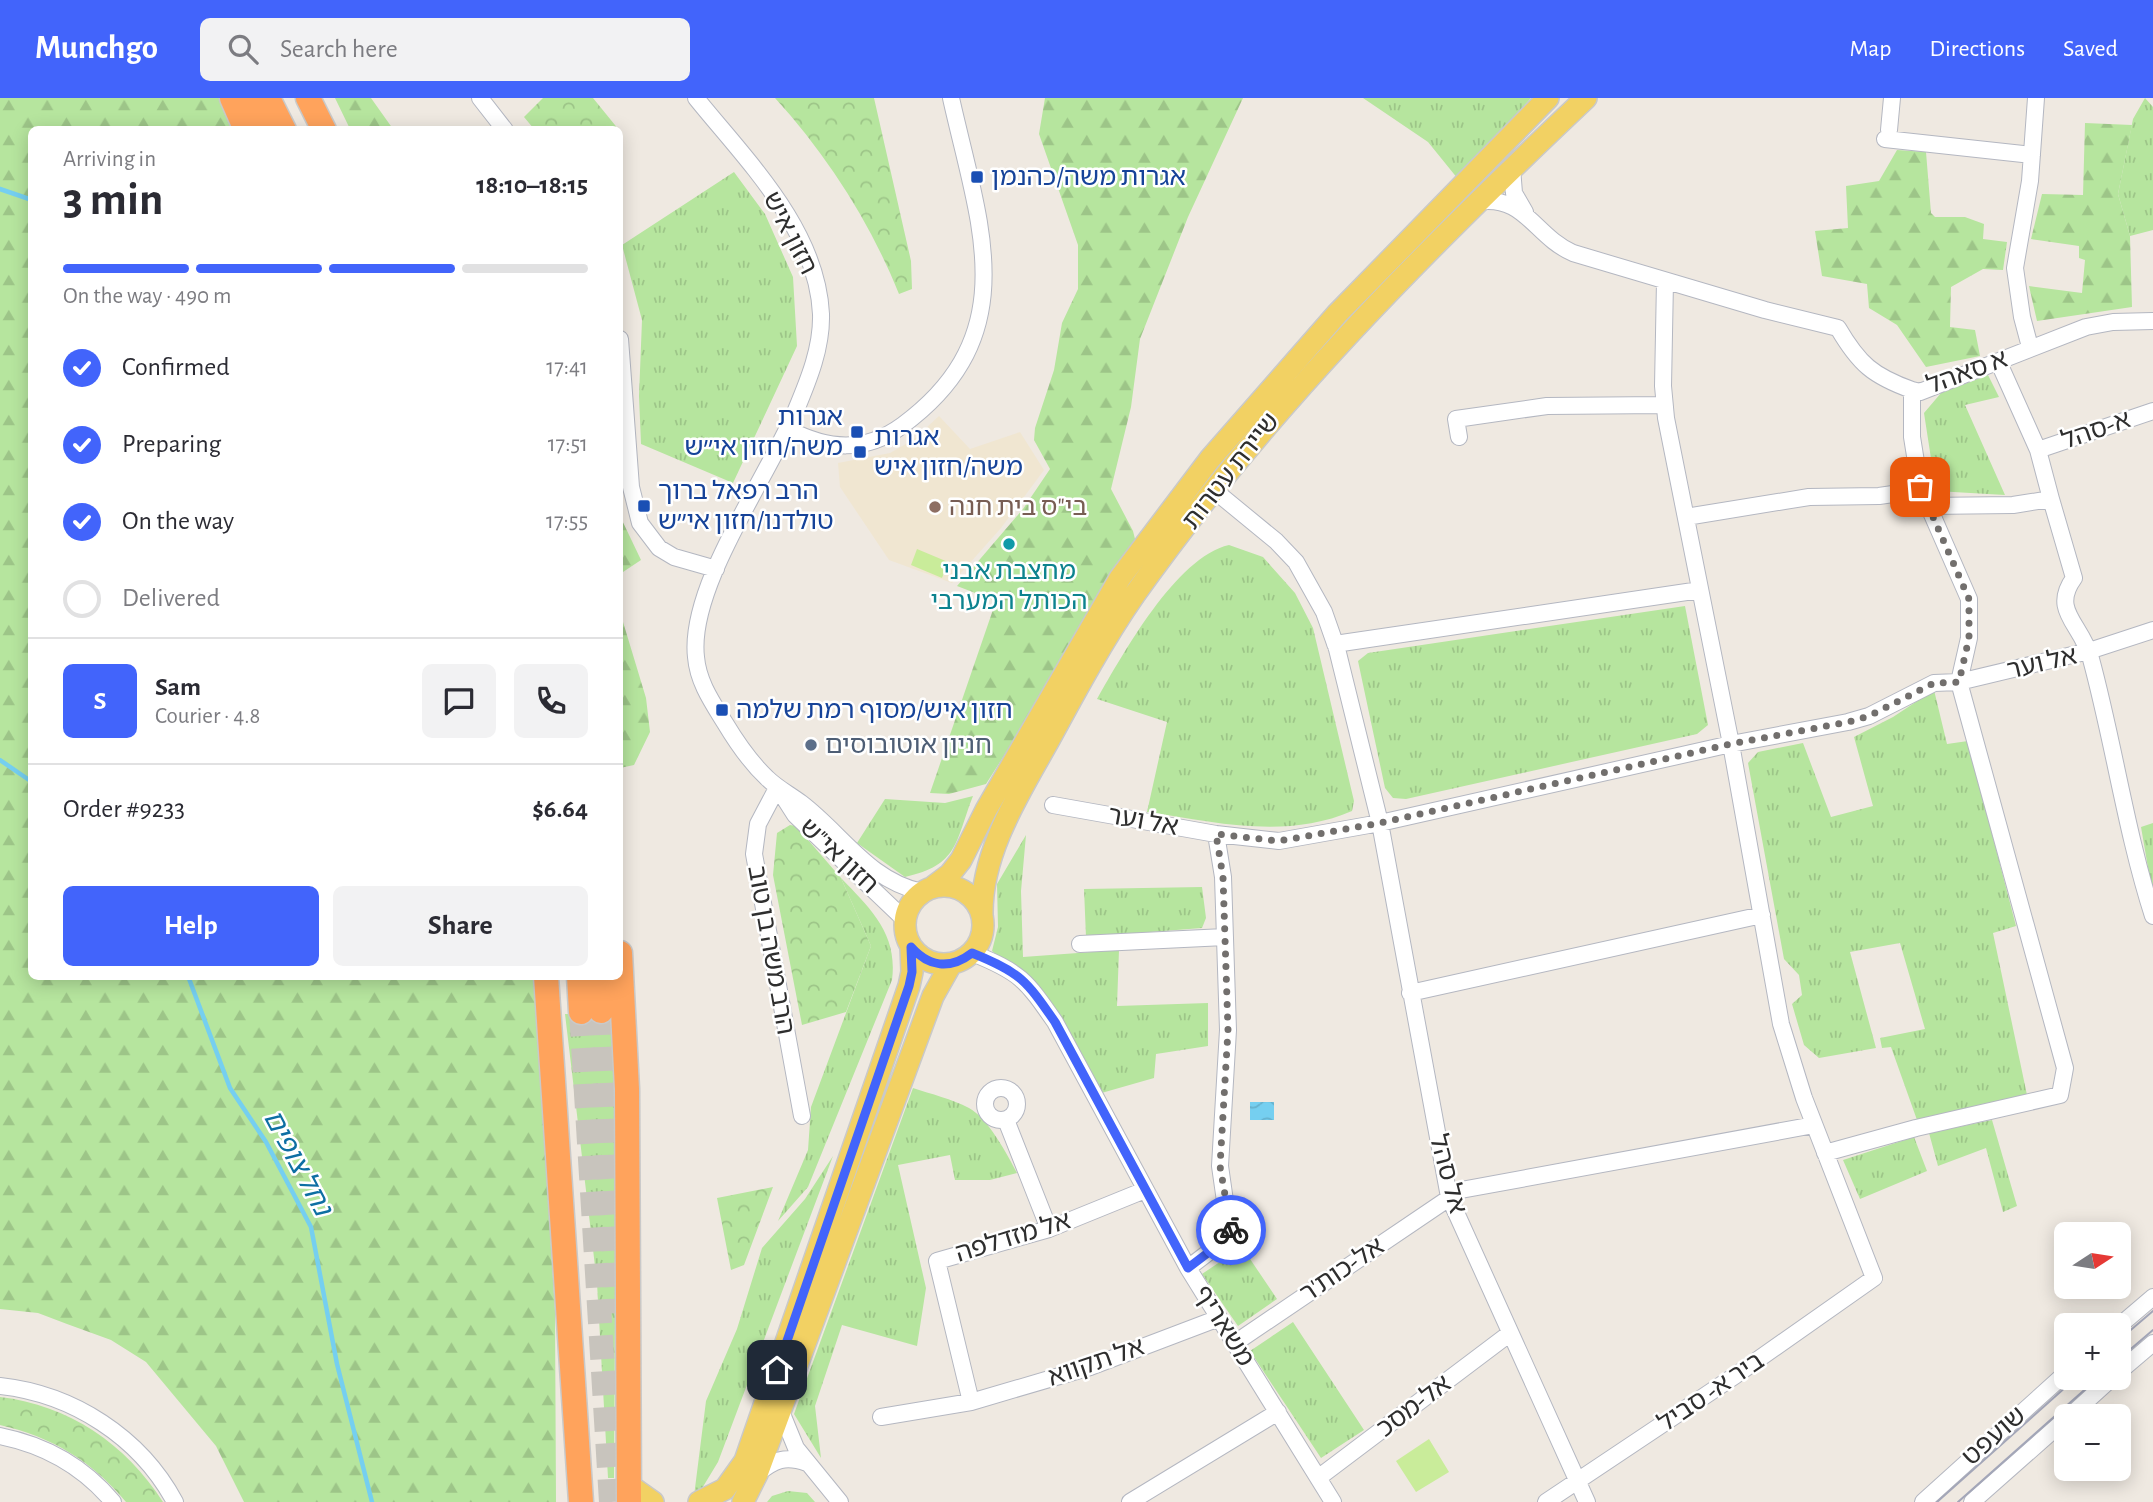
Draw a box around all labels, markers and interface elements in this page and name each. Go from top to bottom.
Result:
search box [200,18,690,81]
icon: search [224,30,262,68]
text: Munchgo [35,32,158,65]
text: Search here [280,36,398,62]
text: Map [1849,37,1891,61]
text: Directions [1929,37,2025,61]
text: Saved [2063,37,2118,61]
text: Arriving in [63,148,156,171]
place label: אגרות משה/כהנמן [991,164,1186,190]
marker: אגרות משה/כהנמן [969,169,985,185]
text: 18:10–18:15 [476,172,588,198]
text: 3 min [63,177,163,223]
street label: חזון איש [758,187,822,279]
text: On the way · 490 m [63,285,231,308]
street label: א סאהל [1923,345,2011,399]
icon: check [63,349,101,387]
text: Confirmed [122,354,230,380]
text: 17:41 [546,356,588,379]
place label: אגרות משה/חזון אי״ש [685,404,843,460]
street label: א-סהל [2058,406,2134,454]
street label: שיירת עטרות [1178,408,1284,534]
marker: אגרות משה/חזון אי״ש [849,424,865,440]
place label: אגרות משה/חזון איש [874,424,1023,480]
icon: check [63,426,101,464]
text: Preparing [122,431,221,457]
text: 17:51 [548,433,588,456]
marker: אגרות משה/חזון איש [852,444,868,460]
pin [1890,457,1950,517]
icon: bag [1901,468,1939,506]
place label: הרב רפאל ברוך טולדנו/חזון אי״ש [658,478,834,534]
place label: בי"ס בית חנה [949,494,1087,520]
marker: הרב רפאל ברוך טולדנו/חזון אי״ש [636,498,652,514]
marker: בי"ס בית חנה [927,499,943,515]
icon: check [63,503,101,541]
text: On the way [122,508,234,534]
text: 17:55 [546,510,588,533]
marker: מחצבת אבני הכותל המערבי [1001,536,1017,552]
place label: מחצבת אבני הכותל המערבי [930,558,1088,614]
text: Delivered [122,585,220,611]
street label: אל וער [2004,642,2080,684]
button: chat [422,664,496,738]
button: phone [514,664,588,738]
text: Sam [155,674,201,700]
text: S [94,688,106,714]
place label: חזון איש/מסוף רמת שלמה [736,697,1013,723]
marker: חזון איש/מסוף רמת שלמה [714,702,730,718]
text: Courier · 4.8 [155,705,260,728]
place label: חניון אוטובוסים [825,732,992,758]
marker: חניון אוטובוסים [803,737,819,753]
text: Order #9233 [63,796,185,822]
text: $6.64 [532,796,588,822]
street label: אל וער [1106,802,1180,840]
street label: חזון אי"ש [795,814,883,898]
street label: הרב משה בן טוב [743,863,799,1037]
button: Help [63,886,319,966]
button: Share [333,886,588,966]
water label: נחל צופים [258,1106,337,1222]
street label: אל סהל [1425,1132,1471,1216]
courier [1196,1195,1266,1265]
street label: אל מזדלפה [952,1207,1074,1267]
icon: bike [1212,1211,1250,1249]
north arrow [2054,1222,2132,1298]
map controls [2054,1222,2131,1481]
street label: אל-כות'ר [1295,1233,1389,1307]
street label: משאריף [1189,1281,1259,1371]
button: + [2054,1313,2131,1390]
street label: אל תקווא [1044,1333,1148,1391]
pin [747,1340,807,1400]
street label: ביר א- סביל [1653,1347,1769,1437]
icon: home [758,1351,796,1389]
street label: אל-מסכ [1372,1370,1456,1442]
street label: שועפט [1957,1402,2031,1470]
button: − [2054,1404,2131,1481]

